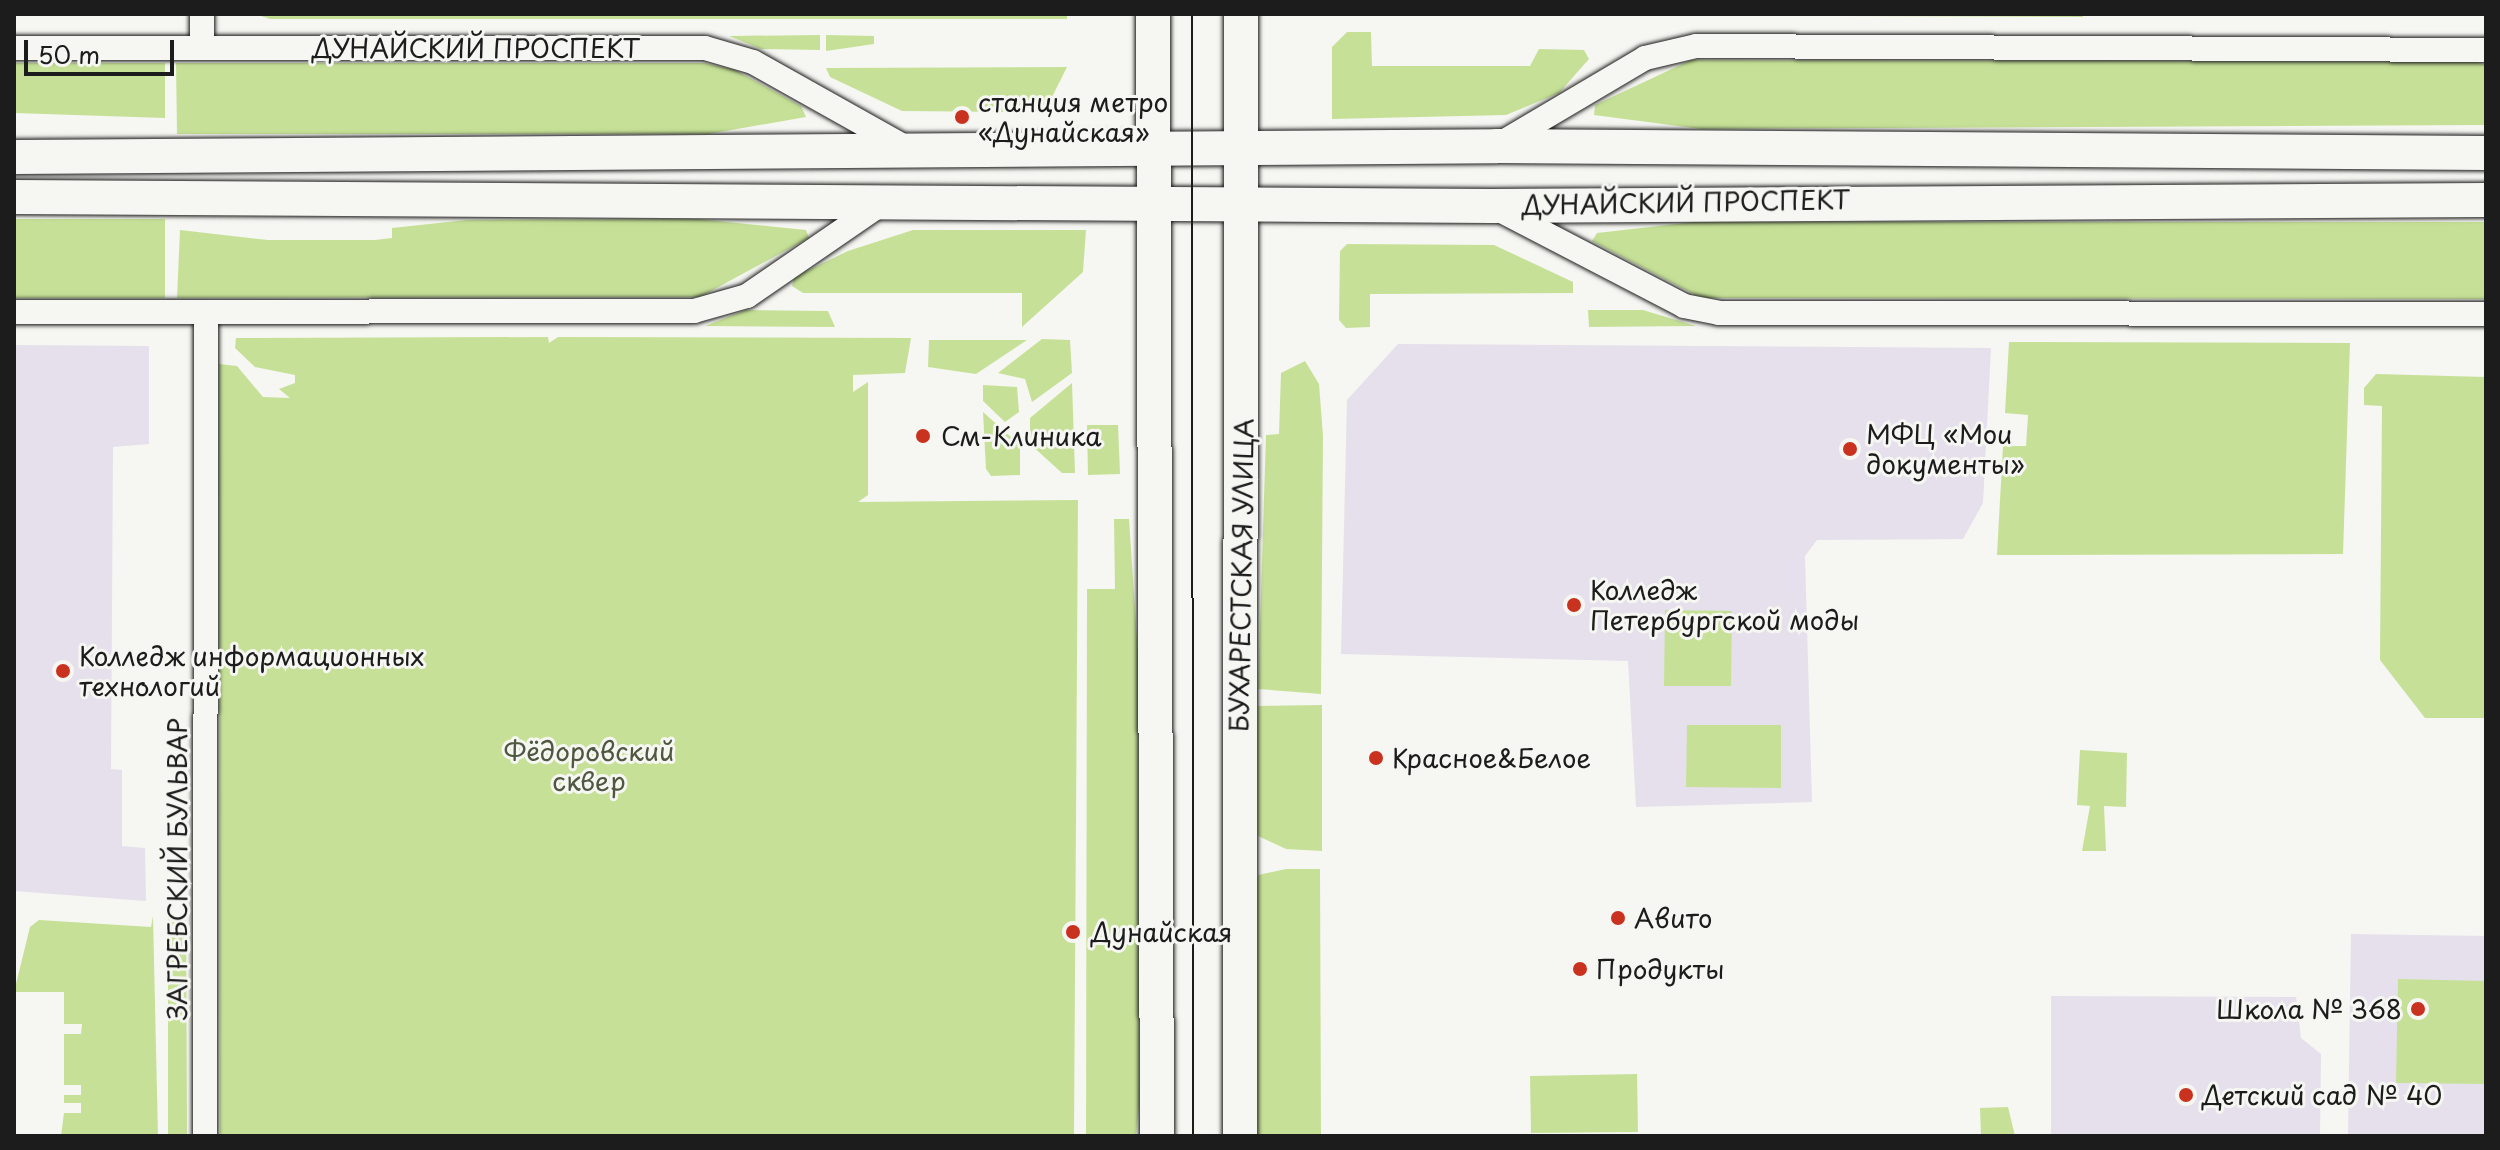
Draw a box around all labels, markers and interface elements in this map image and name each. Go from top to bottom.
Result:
scale bar [28,24,178,74]
street label: ДУНАЙСКИЙ ПРОСПЕКТ [311,32,641,64]
text: 50 m [38,36,100,72]
place label: станция метро «Дунайская» [978,86,1168,148]
marker: станция метро «Дунайская» [953,108,971,126]
street label: ДУНАЙСКИЙ ПРОСПЕКТ [1521,184,1851,220]
street label: БУХАРЕСТСКАЯ УЛИЦА [1223,418,1259,732]
place label: МФЦ «Мои документы» [1866,418,2025,480]
place label: См-Клиника [941,420,1102,452]
marker: См-Клиника [912,425,934,447]
marker: МФЦ «Мои документы» [1841,440,1859,458]
place label: Колледж Петербургской моды [1590,574,1859,636]
marker: Колледж Петербургской моды [1565,596,1583,614]
place label: Колледж информационных технологий [79,640,426,702]
marker: Колледж информационных технологий [54,662,72,680]
street label: ЗАГРЕБСКИЙ БУЛЬВАР [161,717,193,1021]
park label: Фёдоровский сквер [504,735,674,796]
place label: Красное&Белое [1392,742,1591,774]
marker: Красное&Белое [1367,749,1385,767]
place label: Авито [1634,902,1713,934]
marker: Авито [1609,909,1627,927]
place label: Дунайская [1091,916,1232,948]
marker: Дунайская [1062,921,1084,943]
place label: Продукты [1596,953,1724,985]
marker: Продукты [1571,960,1589,978]
place label: Школа № 368 [2214,993,2402,1025]
marker: Школа № 368 [2409,1000,2427,1018]
place label: Детский сад № 40 [2202,1079,2444,1111]
marker: Детский сад № 40 [2177,1086,2195,1104]

